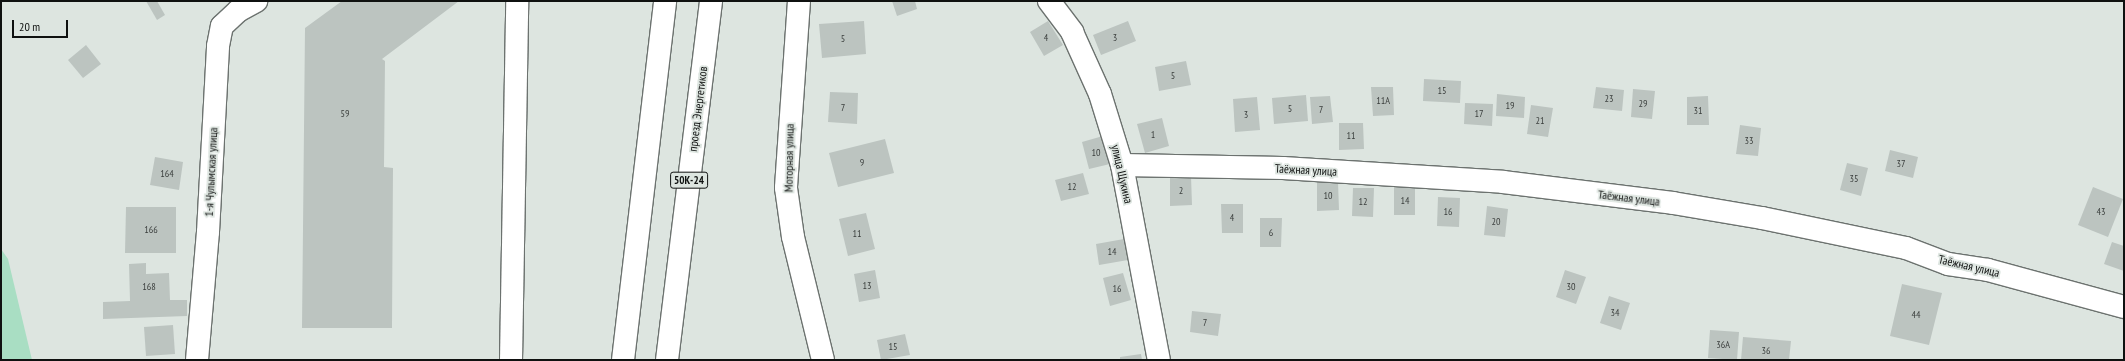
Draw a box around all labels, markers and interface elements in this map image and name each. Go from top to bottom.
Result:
scale bar [14,12,70,38]
text: 20 m [19,19,40,34]
house number: 4 [1044,32,1048,44]
house number: 3 [1113,32,1117,44]
house number: 5 [841,33,845,45]
street label: проезд Энергетиков [686,66,710,152]
house number: 5 [1171,70,1175,82]
house number: 15 [1438,85,1446,97]
house number: 23 [1605,93,1613,105]
house number: 11А [1376,95,1390,107]
house number: 29 [1639,98,1647,110]
house number: 19 [1506,100,1514,112]
house number: 7 [841,102,845,114]
house number: 5 [1288,103,1292,115]
house number: 7 [1319,104,1323,116]
house number: 31 [1694,105,1702,117]
house number: 59 [341,108,349,120]
house number: 17 [1475,108,1483,120]
house number: 3 [1244,109,1248,121]
house number: 21 [1536,115,1544,127]
street label: Моторная улица [781,124,797,192]
street label: 1-я Чулымская улица [201,127,221,217]
house number: 1 [1151,129,1155,141]
house number: 11 [1347,130,1355,142]
house number: 33 [1745,135,1753,147]
street label: улица Щукина [1108,143,1136,205]
house number: 10 [1092,147,1100,159]
house number: 9 [860,157,864,169]
house number: 37 [1897,158,1905,170]
street label: Таёжная улица [1275,161,1337,179]
house number: 164 [160,168,174,180]
road number: 50К-24 [670,171,708,189]
house number: 35 [1850,173,1858,185]
house number: 12 [1068,181,1076,193]
house number: 2 [1179,185,1183,197]
street label: Таёжная улица [1597,187,1661,209]
house number: 10 [1324,190,1332,202]
house number: 14 [1401,195,1409,207]
house number: 12 [1359,196,1367,208]
house number: 16 [1444,206,1452,218]
house number: 43 [2097,206,2105,218]
house number: 4 [1230,212,1234,224]
house number: 20 [1492,216,1500,228]
house number: 166 [144,224,158,236]
house number: 6 [1269,227,1273,239]
house number: 11 [853,228,861,240]
house number: 14 [1108,246,1116,258]
street label: Таёжная улица [1937,252,2001,280]
house number: 13 [863,280,871,292]
house number: 168 [142,281,156,293]
house number: 30 [1567,281,1575,293]
house number: 16 [1113,283,1121,295]
house number: 34 [1611,307,1619,319]
house number: 44 [1912,309,1920,321]
house number: 7 [1203,317,1207,329]
house number: 36А [1716,339,1730,351]
house number: 15 [889,341,897,353]
house number: 36 [1762,345,1770,357]

